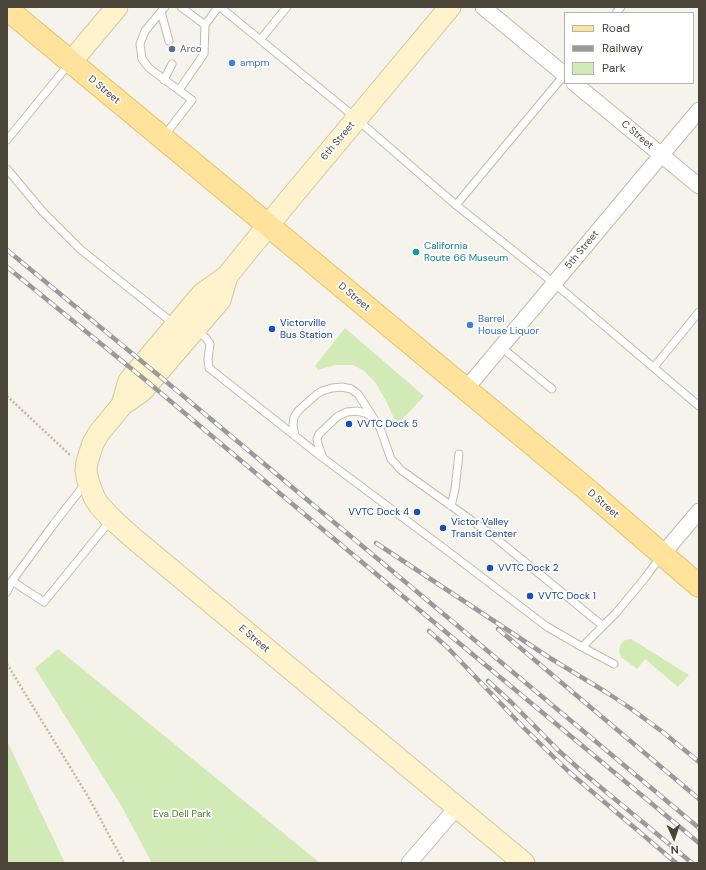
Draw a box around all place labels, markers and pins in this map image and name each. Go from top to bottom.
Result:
place label: Arco [180,43,202,55]
marker: Arco [167,44,177,54]
place label: ampm [240,57,270,69]
marker: ampm [227,58,237,68]
place label: California Route 66 Museum [424,240,508,264]
marker: California Route 66 Museum [411,247,421,257]
place label: Barrel House Liquor [478,313,539,336]
place label: Victorville Bus Station [280,317,332,340]
marker: Barrel House Liquor [465,320,475,330]
marker: Victorville Bus Station [267,324,277,334]
place label: VVTC Dock 5 [357,418,418,430]
marker: VVTC Dock 5 [344,419,354,429]
place label: VVTC Dock 4 [348,506,409,518]
marker: VVTC Dock 4 [412,507,422,517]
place label: Victor Valley Transit Center [451,516,517,540]
marker: Victor Valley Transit Center [438,523,448,533]
place label: VVTC Dock 2 [498,562,558,574]
marker: VVTC Dock 2 [485,563,495,573]
place label: VVTC Dock 1 [538,590,596,602]
marker: VVTC Dock 1 [525,591,535,601]

